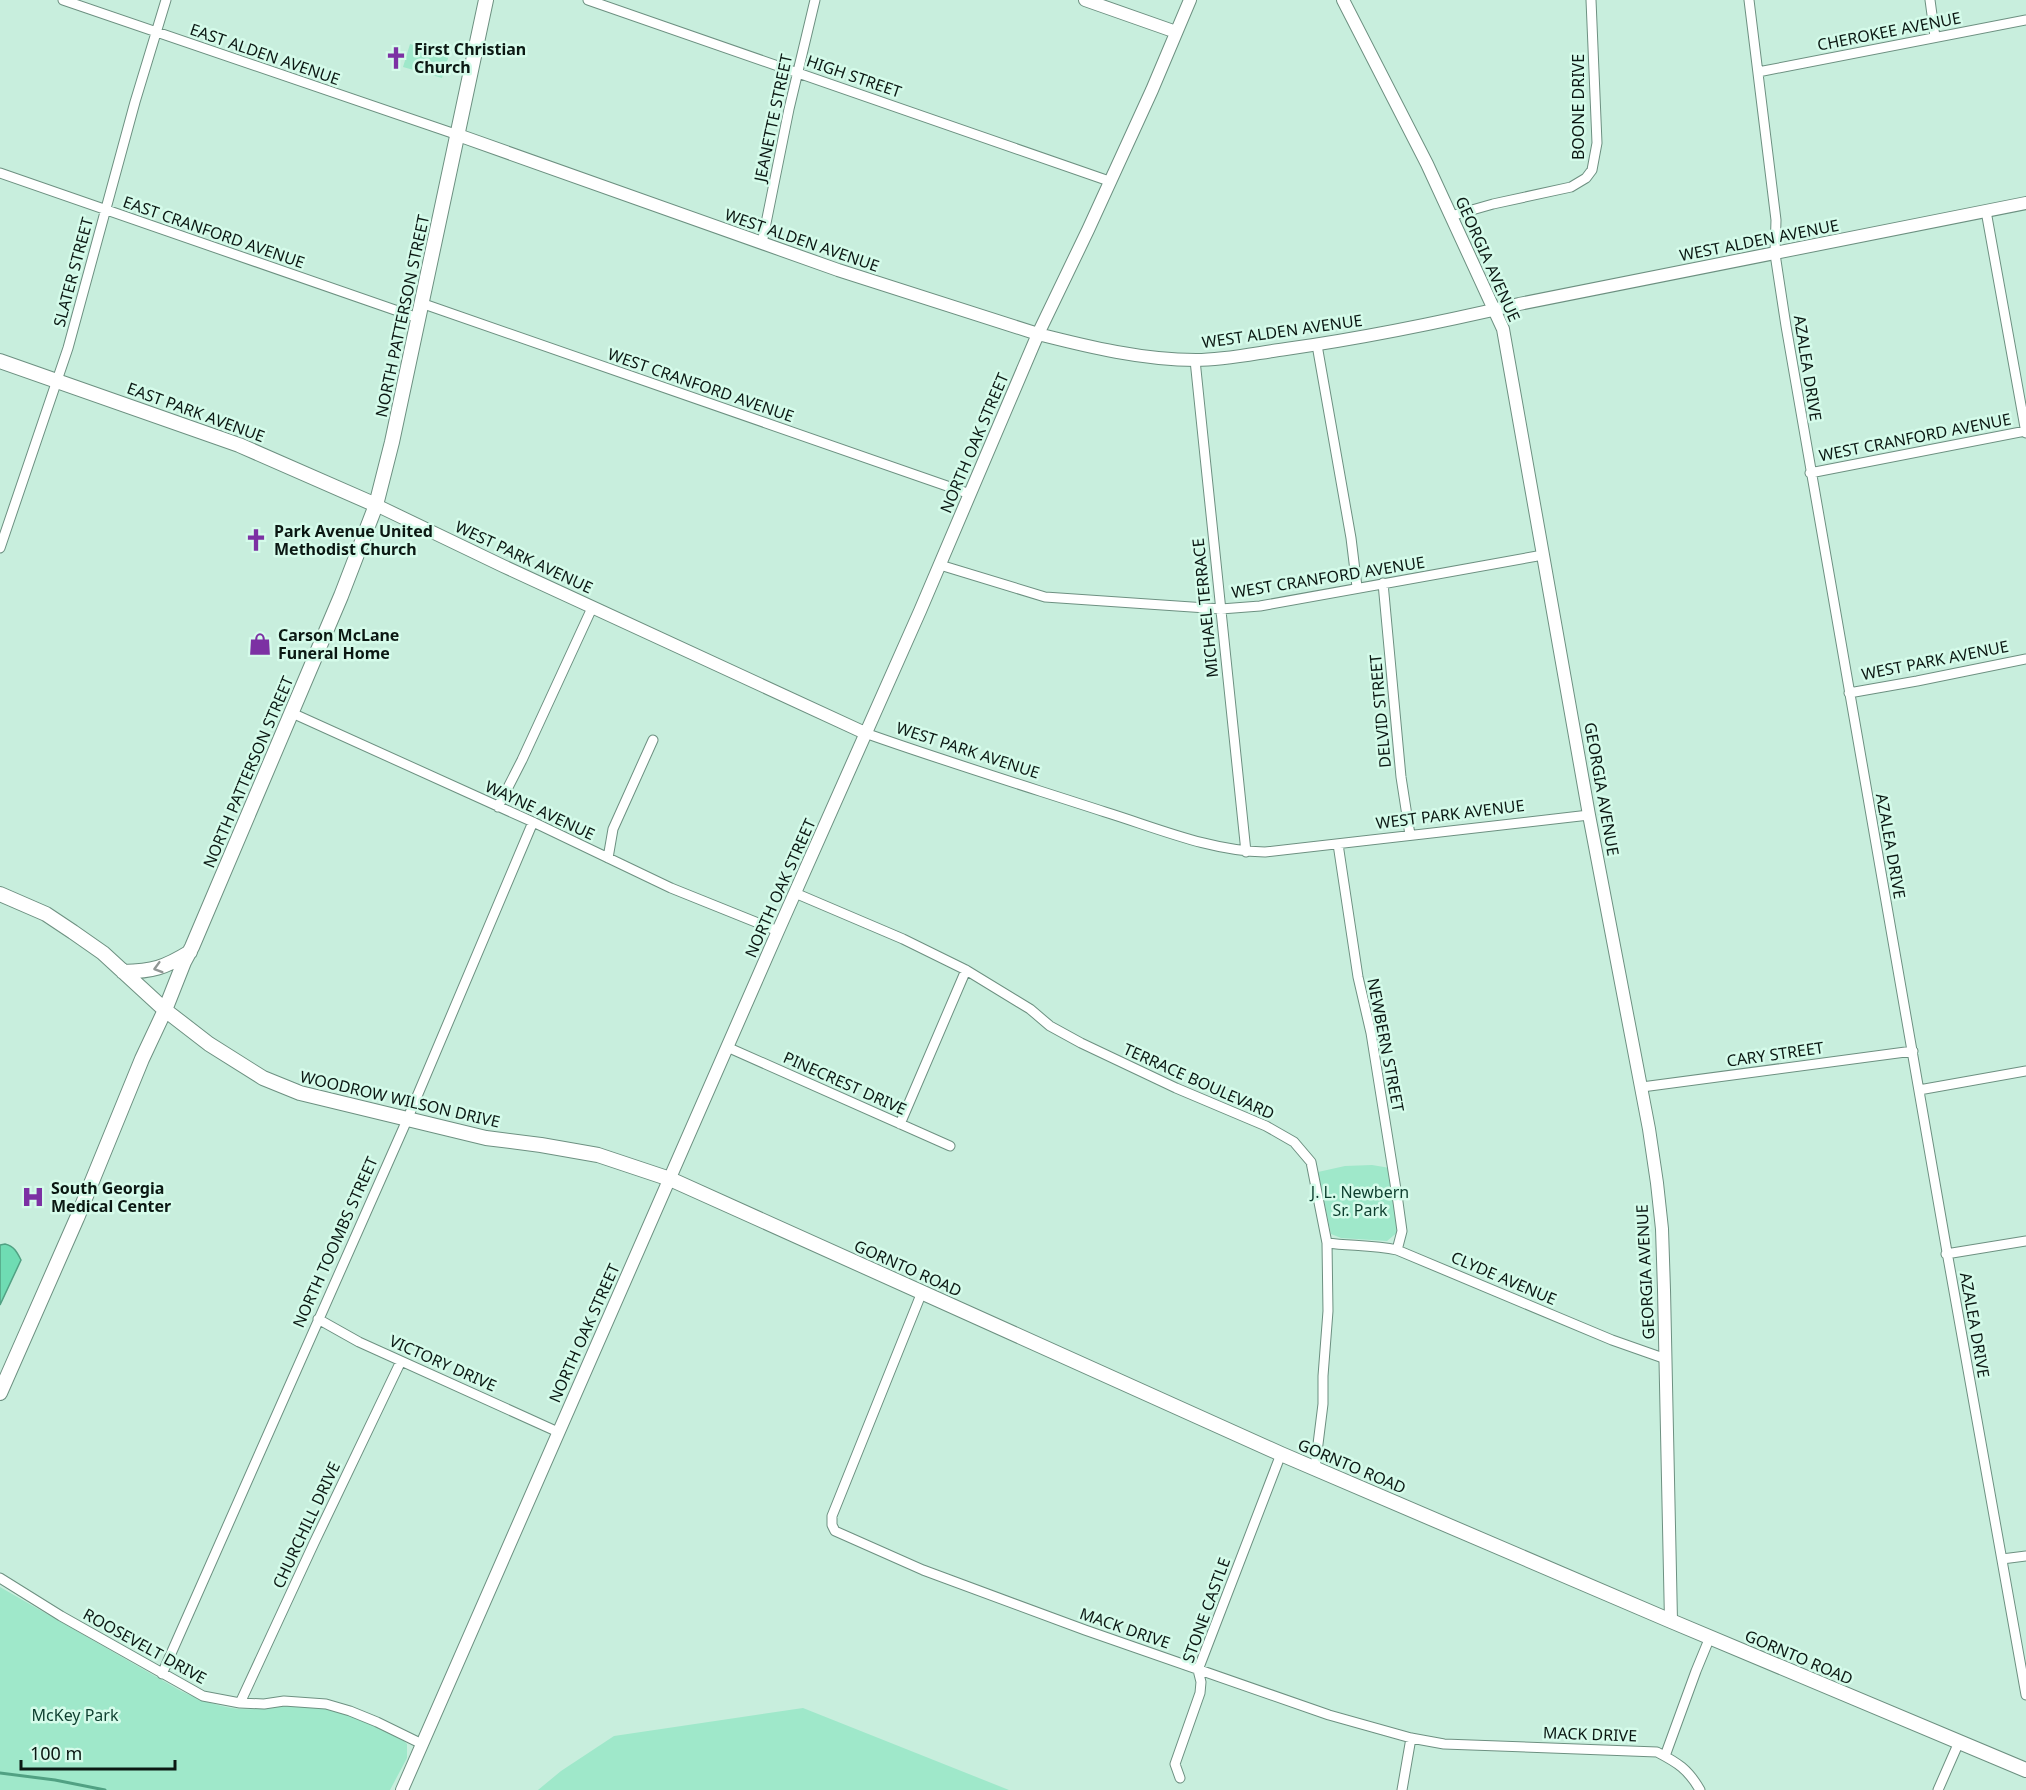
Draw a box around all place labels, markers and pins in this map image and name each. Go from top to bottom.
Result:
place label: First Christian Church [414,38,526,78]
church icon: First Christian Church [383,45,409,71]
place label: Park Avenue United Methodist Church [274,520,433,560]
church icon: Park Avenue United Methodist Church [243,527,269,553]
place label: Carson McLane Funeral Home [278,624,399,664]
shop icon: Carson McLane Funeral Home [247,631,273,657]
place label: South Georgia Medical Center [51,1177,171,1217]
hospital icon: South Georgia Medical Center [20,1184,46,1210]

